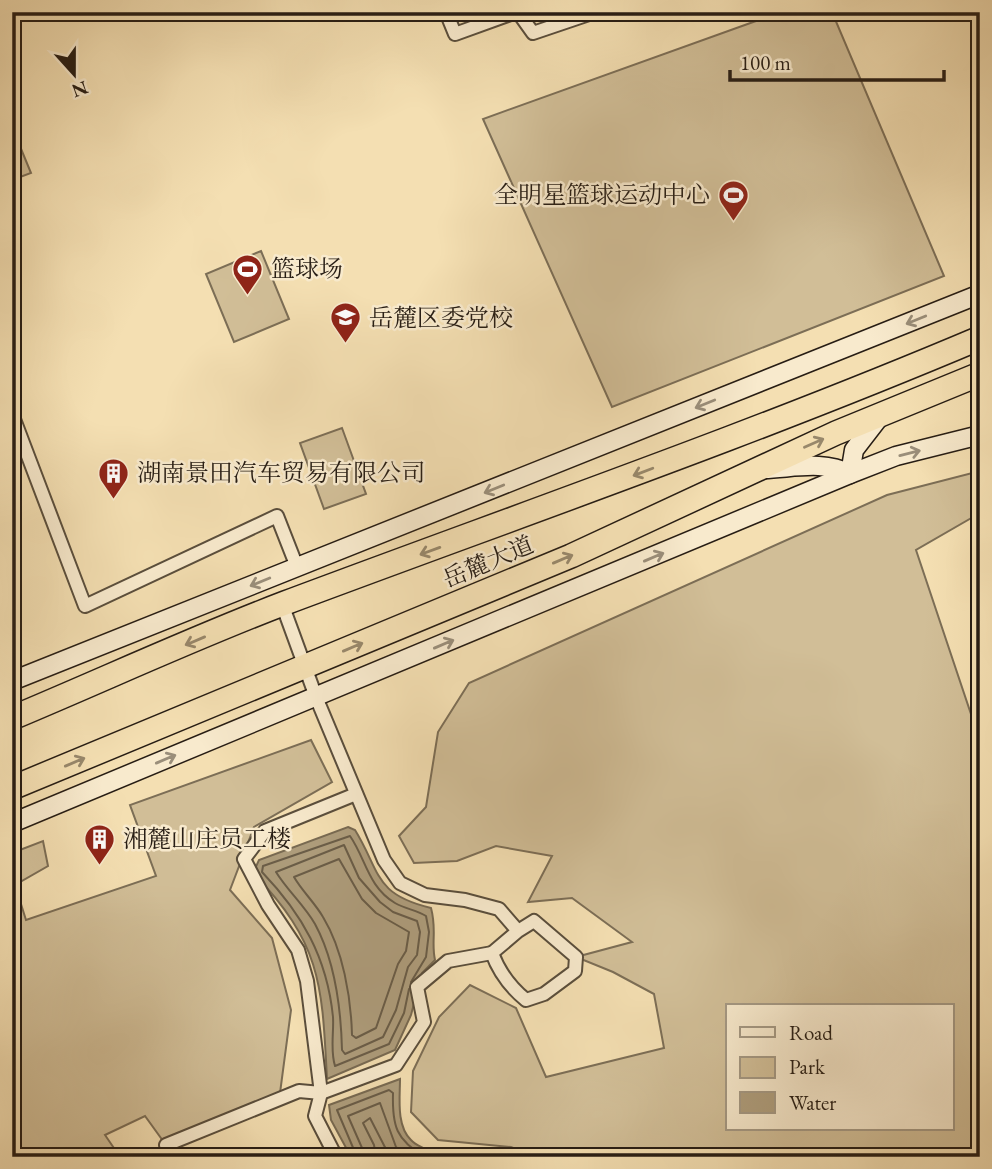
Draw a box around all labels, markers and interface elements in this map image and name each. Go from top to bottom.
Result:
north arrow [38,38,108,108]
scale bar [730,38,943,82]
text: 100 m [740,49,791,76]
text: N [68,75,92,104]
sports icon: 全明星篮球运动中心 [716,178,750,222]
place label: 全明星篮球运动中心 [494,179,710,210]
sports icon: 篮球场 [231,252,265,296]
place label: 篮球场 [271,253,343,284]
school or university icon: 岳麓区委党校 [329,301,363,345]
place label: 岳麓区委党校 [369,302,513,333]
one-way arrow [906,314,928,327]
one-way arrow [695,399,717,412]
one-way arrow [803,436,824,449]
one-way arrow [898,446,921,459]
building icon: 湖南景田汽车贸易有限公司 [97,456,131,500]
place label: 湖南景田汽车贸易有限公司 [137,457,425,488]
one-way arrow [633,467,655,480]
one-way arrow [484,483,505,496]
street label: 岳麓大道 [438,529,538,595]
one-way arrow [419,545,441,558]
one-way arrow [643,549,664,562]
one-way arrow [552,552,573,565]
one-way arrow [250,577,271,590]
one-way arrow [185,635,206,648]
one-way arrow [433,637,454,650]
one-way arrow [342,639,363,652]
one-way arrow [155,752,176,765]
one-way arrow [64,755,86,768]
building icon: 湘麓山庄员工楼 [83,822,117,866]
place label: 湘麓山庄员工楼 [123,823,291,854]
legend [726,1004,954,1130]
text: Road [789,1019,833,1046]
text: Park [789,1053,826,1080]
text: Water [789,1089,836,1116]

